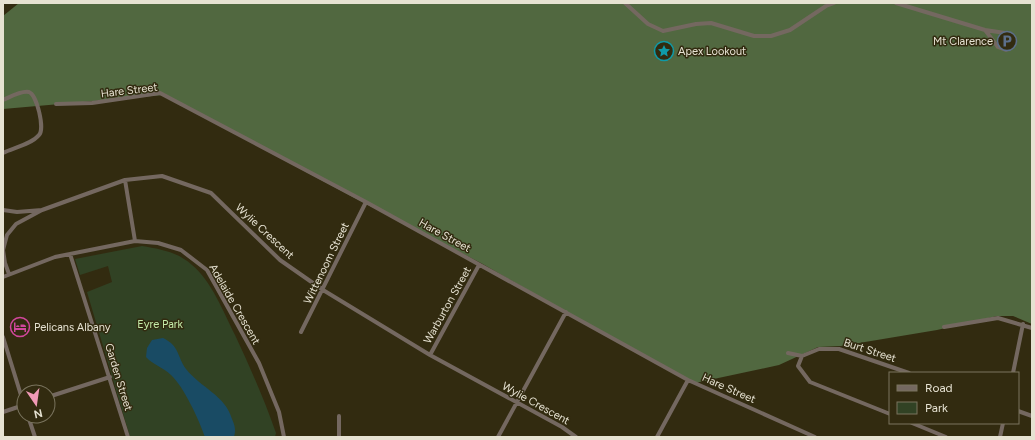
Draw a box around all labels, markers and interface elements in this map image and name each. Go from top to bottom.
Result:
parking icon: Mt Clarence [996,30,1018,52]
place label: Mt Clarence [933,35,993,48]
place icon: Apex Lookout [653,40,675,62]
place label: Apex Lookout [678,45,746,58]
street label: Hare Street [100,81,158,100]
street label: Wylie Crescent [233,201,297,262]
street label: Hare Street [417,216,473,255]
street label: Wittenoom Street [301,220,352,306]
street label: Adelaide Crescent [206,262,263,347]
street label: Warburton Street [421,265,474,346]
hotel icon: Pelicans Albany [9,316,31,338]
park label: Eyre Park [137,318,183,331]
place label: Pelicans Albany [34,321,111,334]
street label: Burt Street [842,336,898,365]
street label: Garden Street [102,342,135,412]
street label: Hare Street [700,371,758,406]
legend [889,372,1019,424]
street label: Wylie Crescent [500,380,572,427]
text: Road [925,381,953,395]
north arrow [16,384,56,424]
text: Park [925,401,948,415]
text: N [33,406,44,421]

